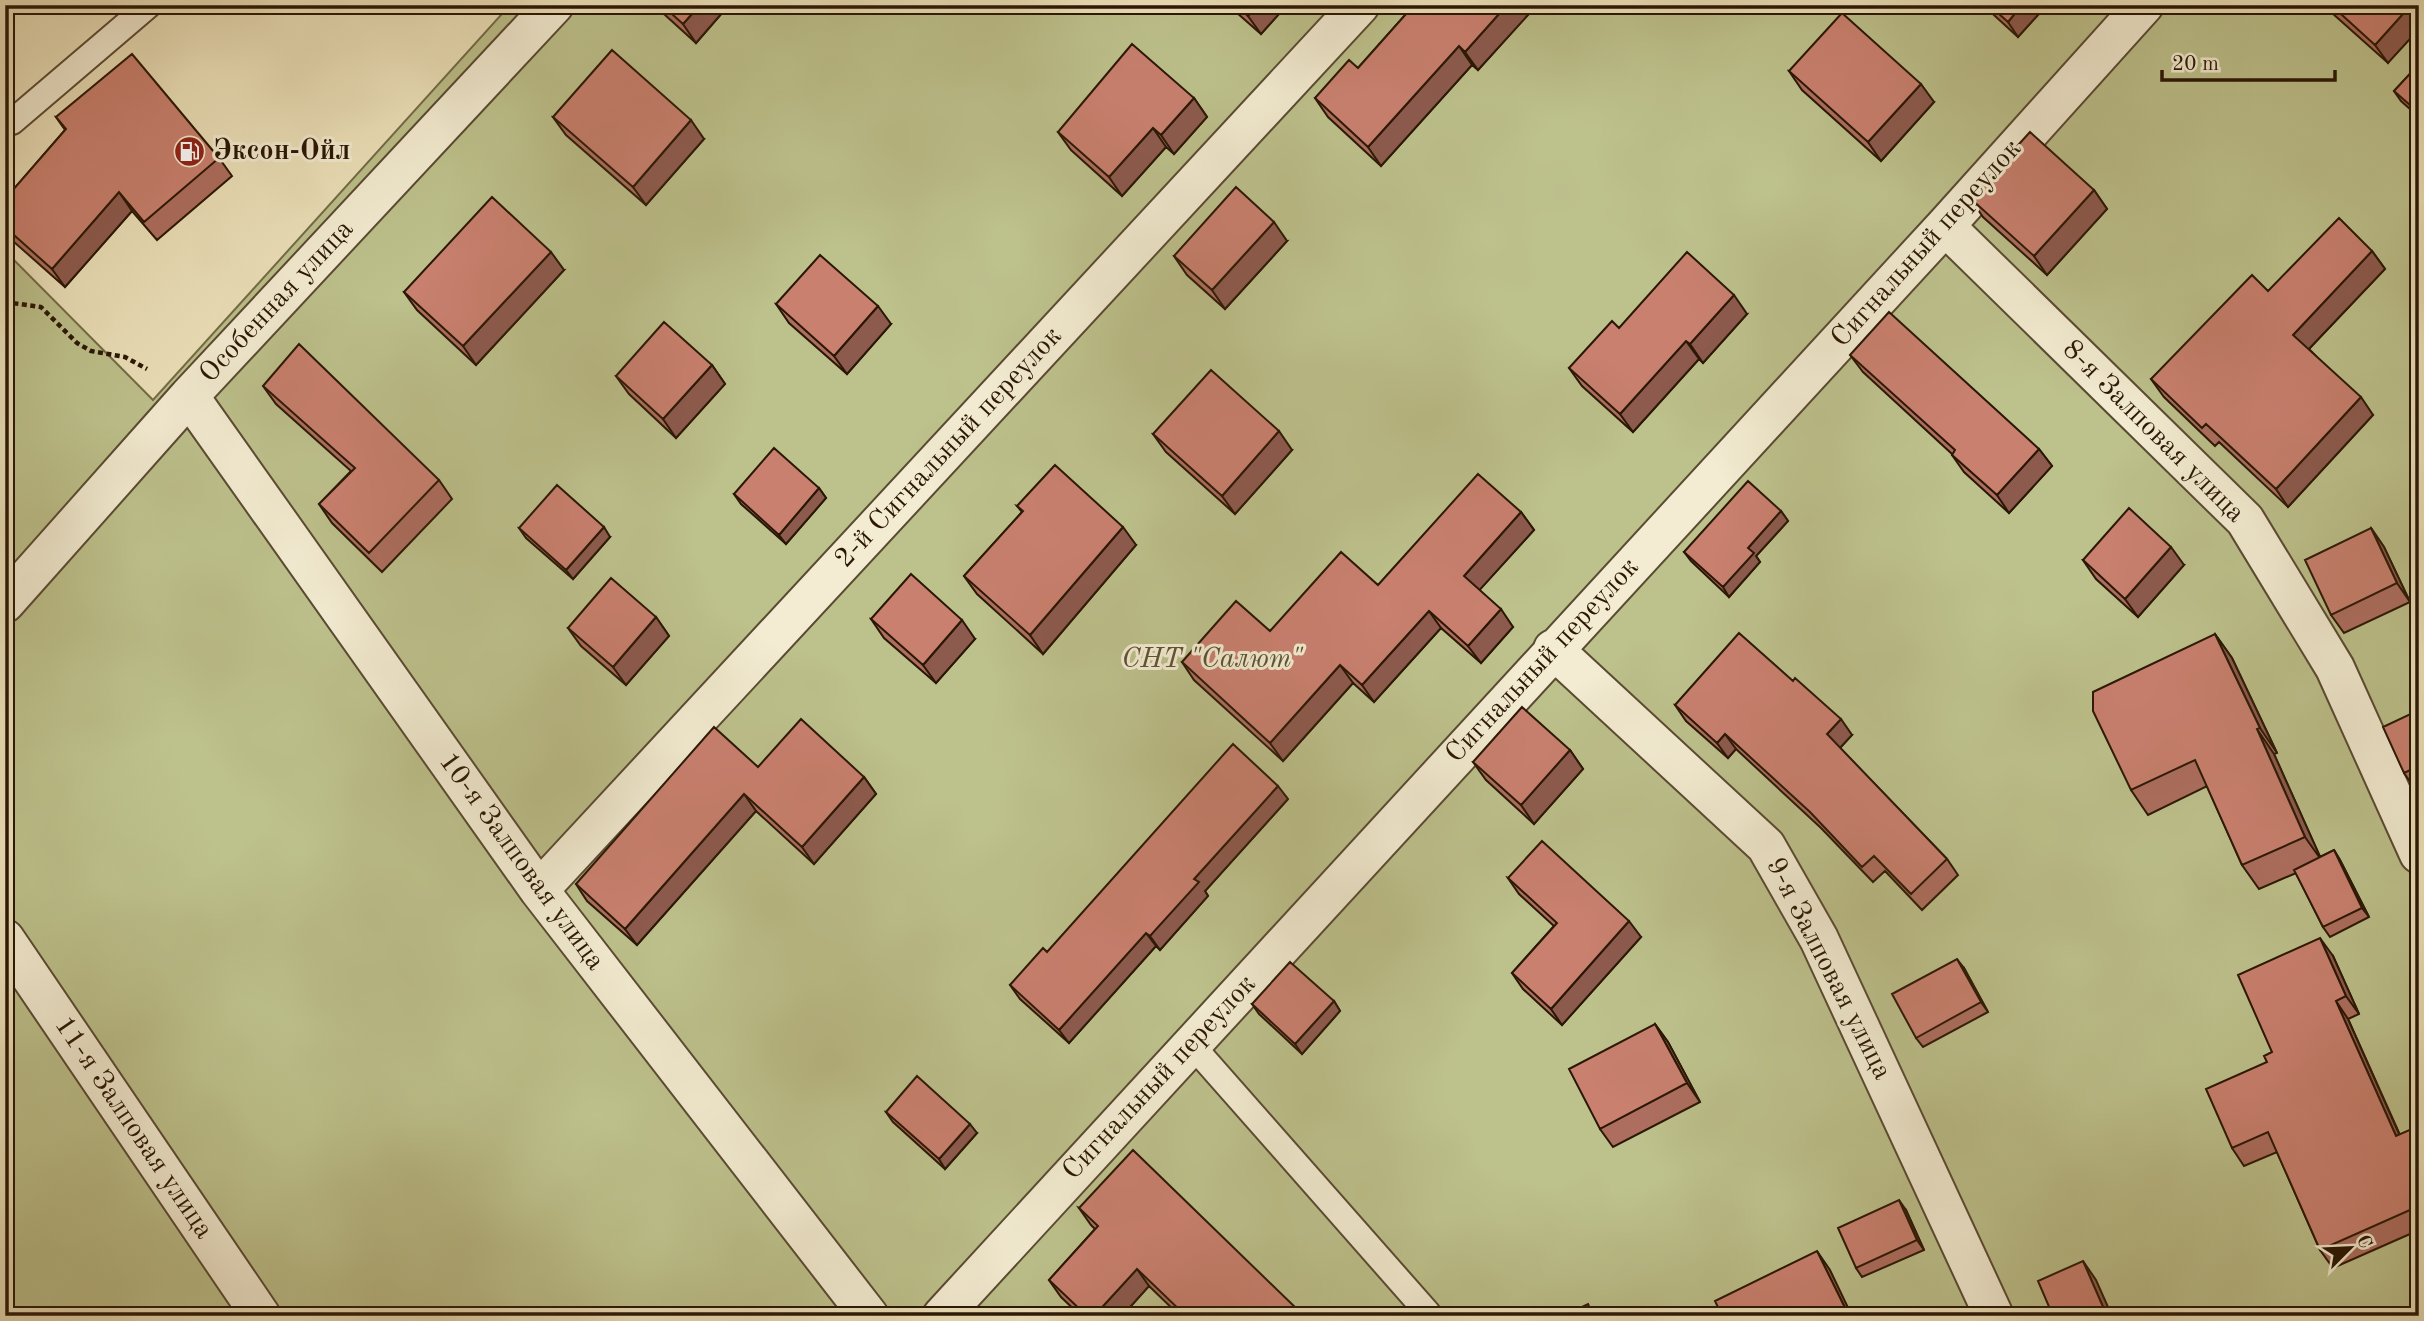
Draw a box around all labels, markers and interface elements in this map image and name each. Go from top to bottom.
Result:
scale bar [2162,38,2335,82]
text: 20 m [2172,54,2219,75]
fuel station icon: Эксон-Ойл [173,135,207,169]
street label: Сигнальный переулок [1827,135,2027,353]
place label: Эксон-Ойл [213,137,350,166]
street label: Особенная улица [195,215,359,389]
street label: 2-й Сигнальный переулок [830,322,1068,574]
street label: 8-я Залповая улица [2056,335,2250,529]
street label: Сигнальный переулок [1441,553,1645,769]
park label: СНТ "Салют" [1122,646,1303,674]
street label: 10-я Залповая улица [433,748,609,976]
street label: 9-я Залповая улица [1760,854,1896,1085]
street label: Сигнальный переулок [1058,970,1262,1186]
street label: 11-я Залповая улица [48,1012,218,1244]
north arrow [2316,1212,2386,1282]
text: С [2352,1233,2374,1252]

